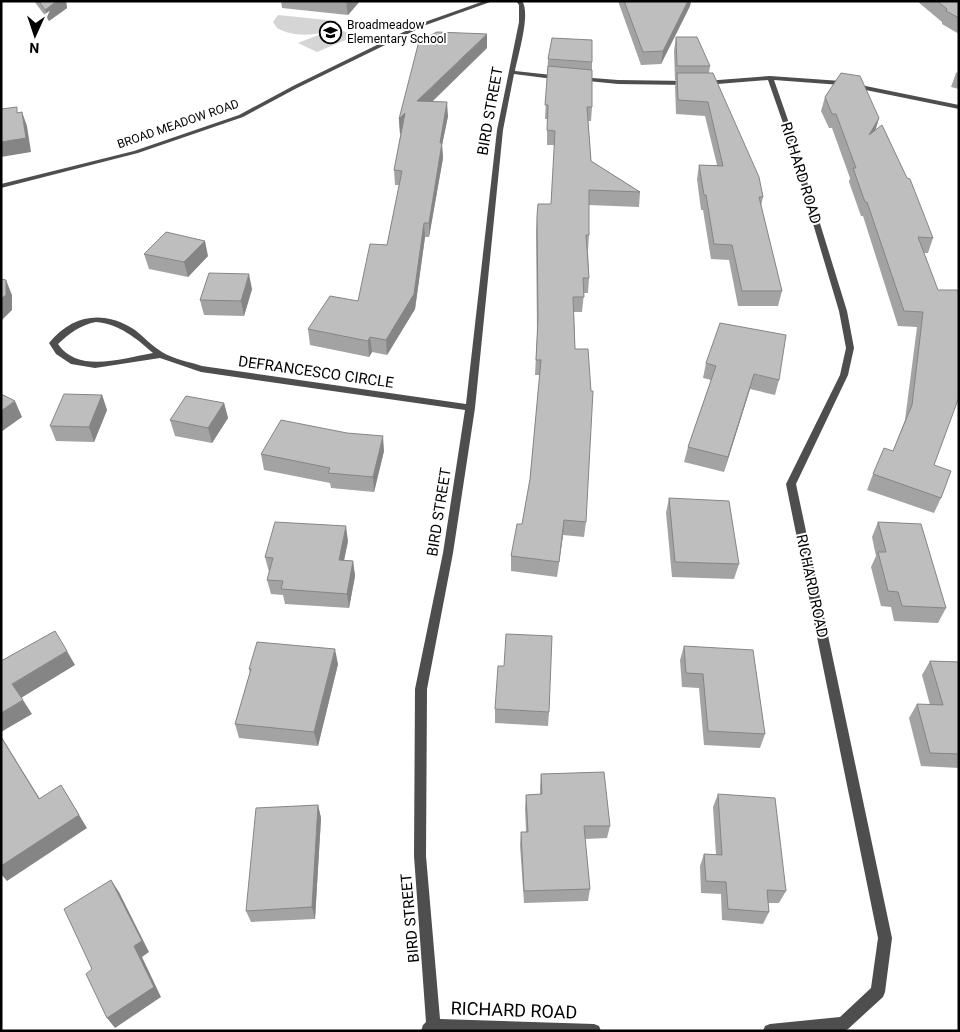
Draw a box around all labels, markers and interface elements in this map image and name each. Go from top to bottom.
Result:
north arrow [10,10,60,60]
place label: Broadmeadow Elementary School [347,18,447,46]
school or university icon: Broadmeadow Elementary School [319,20,343,44]
text: N [29,40,40,56]
street label: BIRD STREET [473,65,507,157]
street label: BROAD MEADOW ROAD [115,97,241,151]
street label: RICHARD ROAD [777,120,825,226]
street label: DEFRANCESCO CIRCLE [237,352,395,392]
street label: BIRD STREET [423,466,455,558]
street label: RICHARD ROAD [792,533,832,639]
street label: BIRD STREET [397,873,423,963]
street label: RICHARD ROAD [450,997,578,1023]

